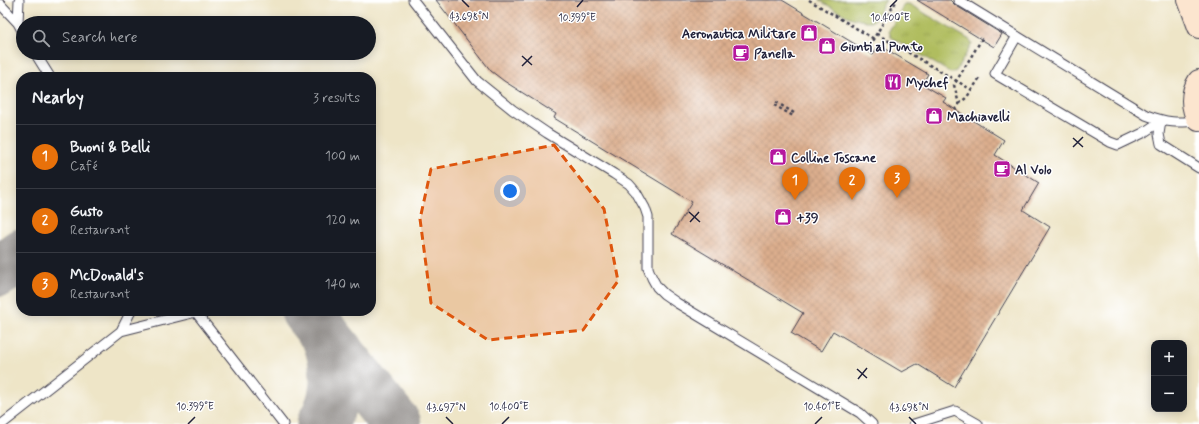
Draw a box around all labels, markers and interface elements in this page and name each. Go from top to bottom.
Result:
text: 43.698°N [450,10,489,24]
text: 10.399°E [558,11,596,25]
text: 10.400°E [870,11,910,25]
search box [16,16,376,60]
shop icon: Aeronautica Militare [799,23,819,43]
place label: Aeronautica Militare [682,26,796,43]
icon: search [30,27,52,49]
text: Search here [62,28,138,48]
shop icon: Giunti al Punto [817,36,837,56]
place label: Giunti al Punto [840,39,923,56]
cafe icon: Panella [731,43,751,63]
place label: Panella [754,46,796,63]
restaurant icon: Mychef [883,72,903,92]
place label: Mychef [906,75,949,92]
text: Nearby [32,87,84,109]
text: 3 results [313,90,360,107]
shop icon: Machiavelli [924,106,944,126]
place label: Machiavelli [947,109,1010,126]
text: Buoni & Belli [70,138,150,158]
shop icon: Colline Toscane [768,147,788,167]
text: 1 [42,148,48,165]
text: 100 m [325,148,360,165]
place label: Colline Toscane [791,150,877,167]
text: Café [70,158,97,175]
cafe icon: Al Volo [992,159,1012,179]
place label: Al Volo [1015,162,1051,179]
pin: 3 [884,165,910,198]
pin: 1 [782,167,808,200]
pin: 2 [839,167,865,200]
your location [500,181,520,201]
text: Gusto [70,202,103,222]
shop icon: +39 [773,207,793,227]
place label: +39 [796,210,819,227]
text: 2 [42,212,48,229]
text: 120 m [326,212,360,229]
text: Restaurant [70,222,130,239]
text: McDonald's [70,266,144,286]
text: 3 [42,276,48,293]
text: 140 m [325,276,360,293]
text: Restaurant [70,286,130,303]
map controls [1151,340,1187,412]
button: + [1151,340,1187,376]
button: − [1151,376,1187,412]
text: 10.399°E [176,400,214,414]
text: 10.400°E [489,400,529,414]
text: 10.401°E [803,400,841,414]
text: 43.697°N [426,401,466,415]
text: 43.698°N [890,401,929,415]

